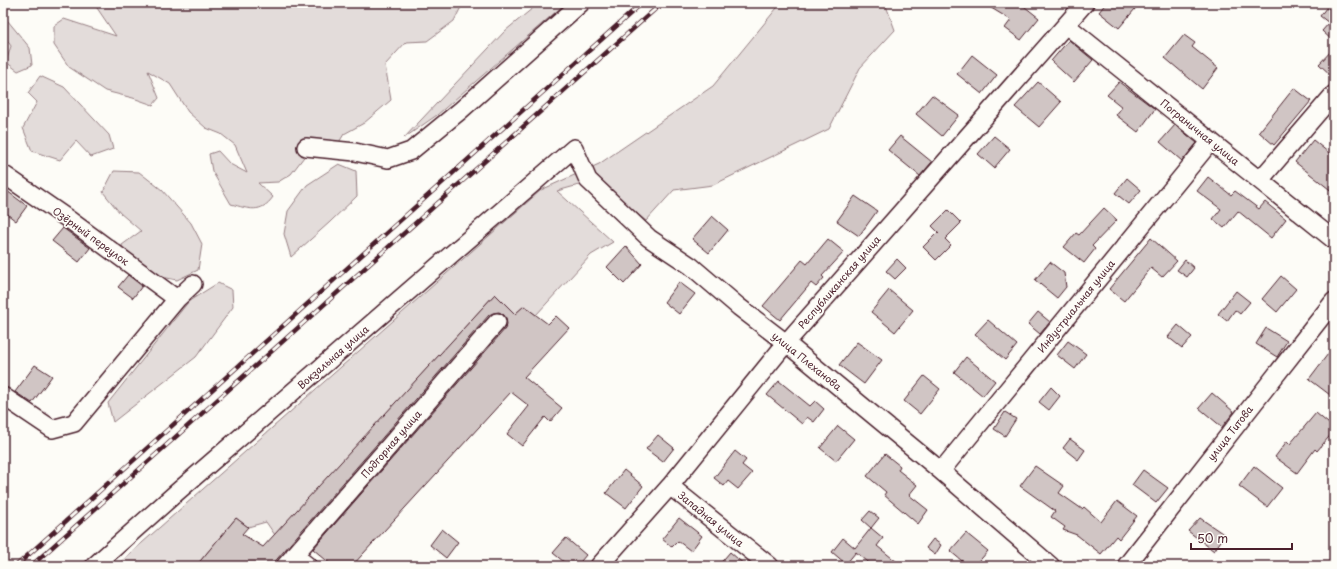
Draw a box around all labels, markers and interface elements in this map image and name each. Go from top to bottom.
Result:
street label: Пограничная улица [1158,95,1244,169]
street label: Озёрный переулок [49,203,133,269]
street label: Республиканская улица [794,231,884,332]
street label: Индустриальная улица [1033,255,1119,356]
street label: Вокзальная улица [294,321,372,392]
street label: улица Плеханова [769,328,846,394]
street label: улица Титова [1203,401,1256,463]
street label: Подгорная улица [357,406,425,481]
street label: Западная улица [675,487,748,550]
scale bar [1191,525,1292,551]
text: 50 m [1197,529,1228,547]

